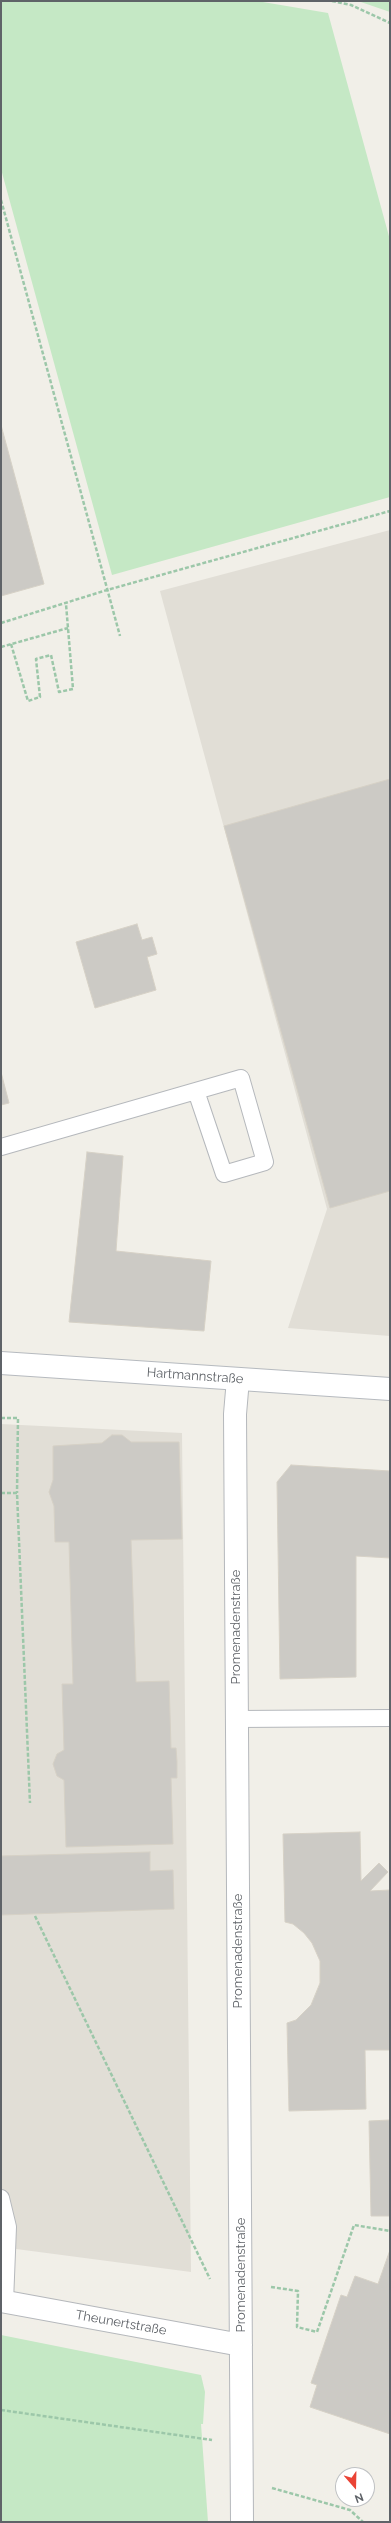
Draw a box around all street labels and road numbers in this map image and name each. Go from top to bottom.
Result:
street label: Hartmannstraße [146,1365,244,1387]
street label: Promenadenstraße [228,1570,244,1684]
street label: Promenadenstraße [230,1894,246,2008]
street label: Promenadenstraße [233,2218,249,2332]
street label: Theunertstraße [74,2307,168,2339]

